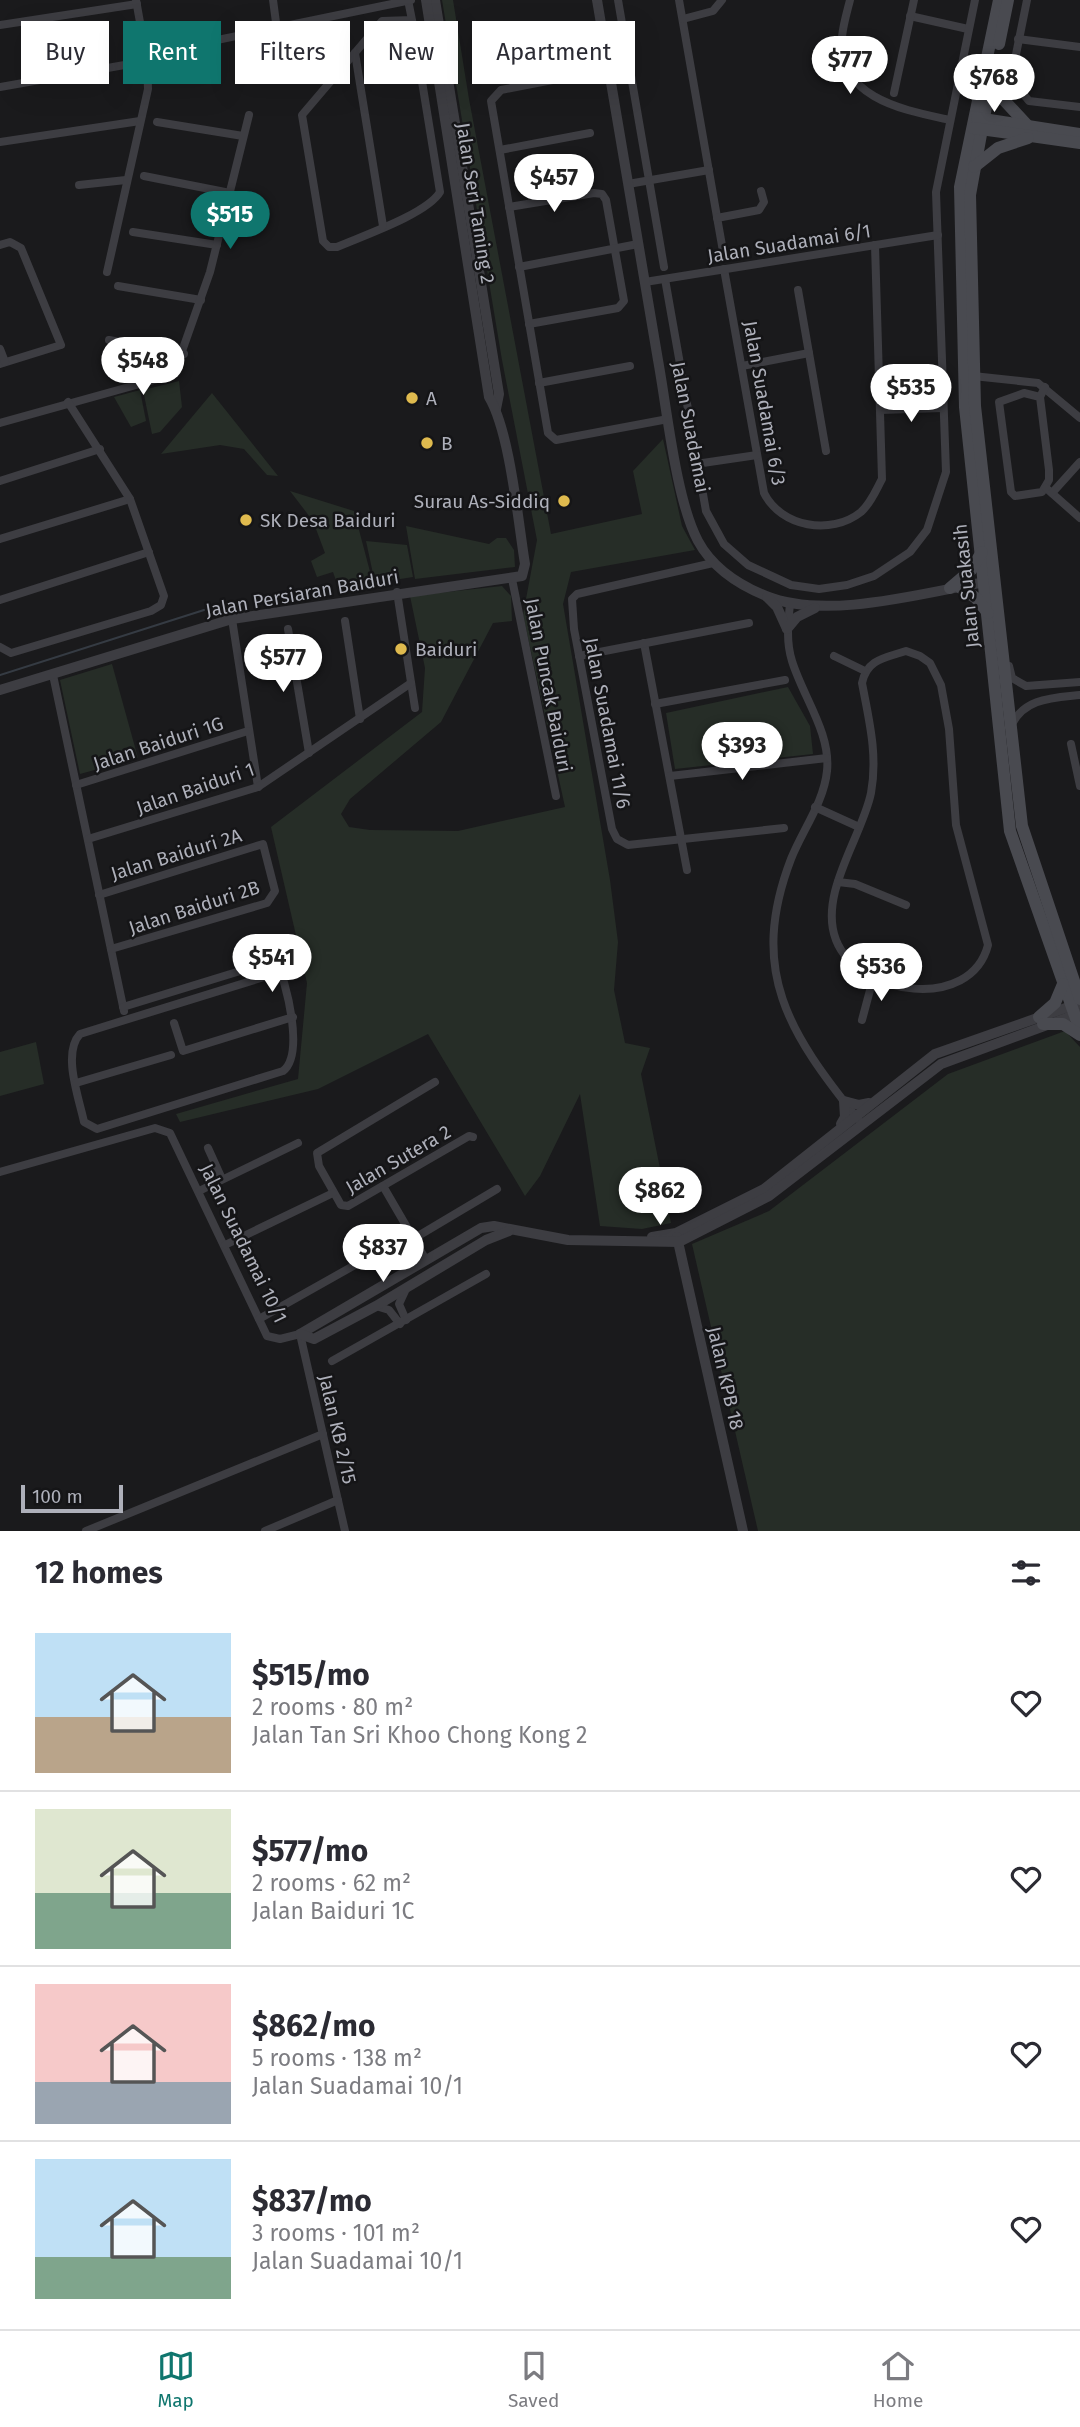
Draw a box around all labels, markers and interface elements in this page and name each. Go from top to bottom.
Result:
chip: Buy [21,21,109,84]
chip: Rent [123,21,221,84]
chip: Filters [235,21,350,84]
chip: New [364,21,458,84]
chip: Apartment [472,21,635,84]
pin: $777 [809,36,891,96]
text: $777 [828,45,872,73]
pin: $768 [953,54,1035,114]
text: $768 [970,63,1018,91]
street label: Jalan Seri Taming 2 [451,121,500,285]
pin: $457 [513,154,595,214]
text: $457 [530,163,578,191]
pin: $515 [189,191,271,251]
text: $515 [207,200,253,228]
street label: Jalan Suadamai 6/1 [706,219,872,268]
street label: Jalan Suadamai 6/3 [739,319,790,487]
pin: $548 [102,338,184,397]
text: $548 [117,346,169,374]
street label: Jalan Suadamai [666,359,715,495]
pin: $535 [870,364,952,424]
text: $535 [886,373,936,401]
place label: A [426,387,437,410]
marker: A [404,390,420,406]
place label: B [441,432,453,455]
marker: B [419,435,435,451]
place label: Surau As-Siddiq [414,490,550,513]
marker: Surau As-Siddiq [556,493,572,509]
place label: SK Desa Baiduri [260,509,396,532]
marker: SK Desa Baiduri [238,512,254,528]
street label: Jalan Suakasih [949,523,984,649]
street label: Jalan Persiaran Baiduri [204,565,401,622]
street label: Jalan Puncak Baiduri [520,596,577,774]
pin: $577 [242,634,324,694]
street label: Jalan Suadamai 11/6 [580,635,635,811]
place label: Baiduri [415,638,477,661]
marker: Baiduri [393,641,409,657]
text: $577 [260,643,306,671]
street label: Jalan Baiduri 1G [90,712,226,775]
pin: $393 [701,722,783,782]
text: $393 [718,731,766,759]
street label: Jalan Baiduri 1 [133,757,257,819]
street label: Jalan Baiduri 2A [108,824,244,885]
street label: Jalan Baiduri 2B [126,875,263,939]
pin: $541 [231,934,313,994]
text: $541 [249,943,295,971]
pin: $536 [840,944,922,1003]
text: $536 [856,952,906,980]
street label: Jalan Sutera 2 [342,1120,455,1199]
street label: Jalan Suadamai 10/1 [195,1160,292,1327]
pin: $862 [619,1168,701,1227]
text: $862 [635,1176,685,1204]
pin: $837 [342,1224,424,1284]
text: $837 [359,1233,407,1261]
street label: Jalan KPB 18 [702,1324,749,1432]
street label: Jalan KB 2/15 [314,1372,361,1486]
scale bar [21,1482,122,1514]
text: 100 m [32,1485,83,1508]
icon: filters [1007,1554,1045,1592]
text: 12 homes [35,1555,163,1591]
text: $515/mo [252,1657,370,1693]
icon: home [91,1661,175,1745]
icon: heart [1007,1684,1045,1722]
text: 2 rooms · 80 m² [252,1693,413,1721]
text: Jalan Tan Sri Khoo Chong Kong 2 [252,1721,587,1749]
text: $577/mo [252,1833,368,1869]
icon: home [91,1837,175,1921]
icon: heart [1007,1860,1045,1898]
text: 2 rooms · 62 m² [252,1869,411,1897]
text: Jalan Baiduri 1C [252,1897,414,1925]
text: $862/mo [252,2008,375,2044]
icon: home [91,2012,175,2096]
icon: heart [1007,2035,1045,2073]
text: 5 rooms · 138 m² [252,2044,422,2072]
text: Jalan Suadamai 10/1 [252,2072,463,2100]
text: $837/mo [252,2183,372,2219]
icon: home [91,2187,175,2271]
icon: heart [1007,2210,1045,2248]
text: 3 rooms · 101 m² [252,2219,420,2247]
text: Jalan Suadamai 10/1 [252,2247,463,2275]
tab: Map [157,2347,195,2412]
tab: Saved [508,2347,559,2412]
tab: Home [873,2347,923,2412]

